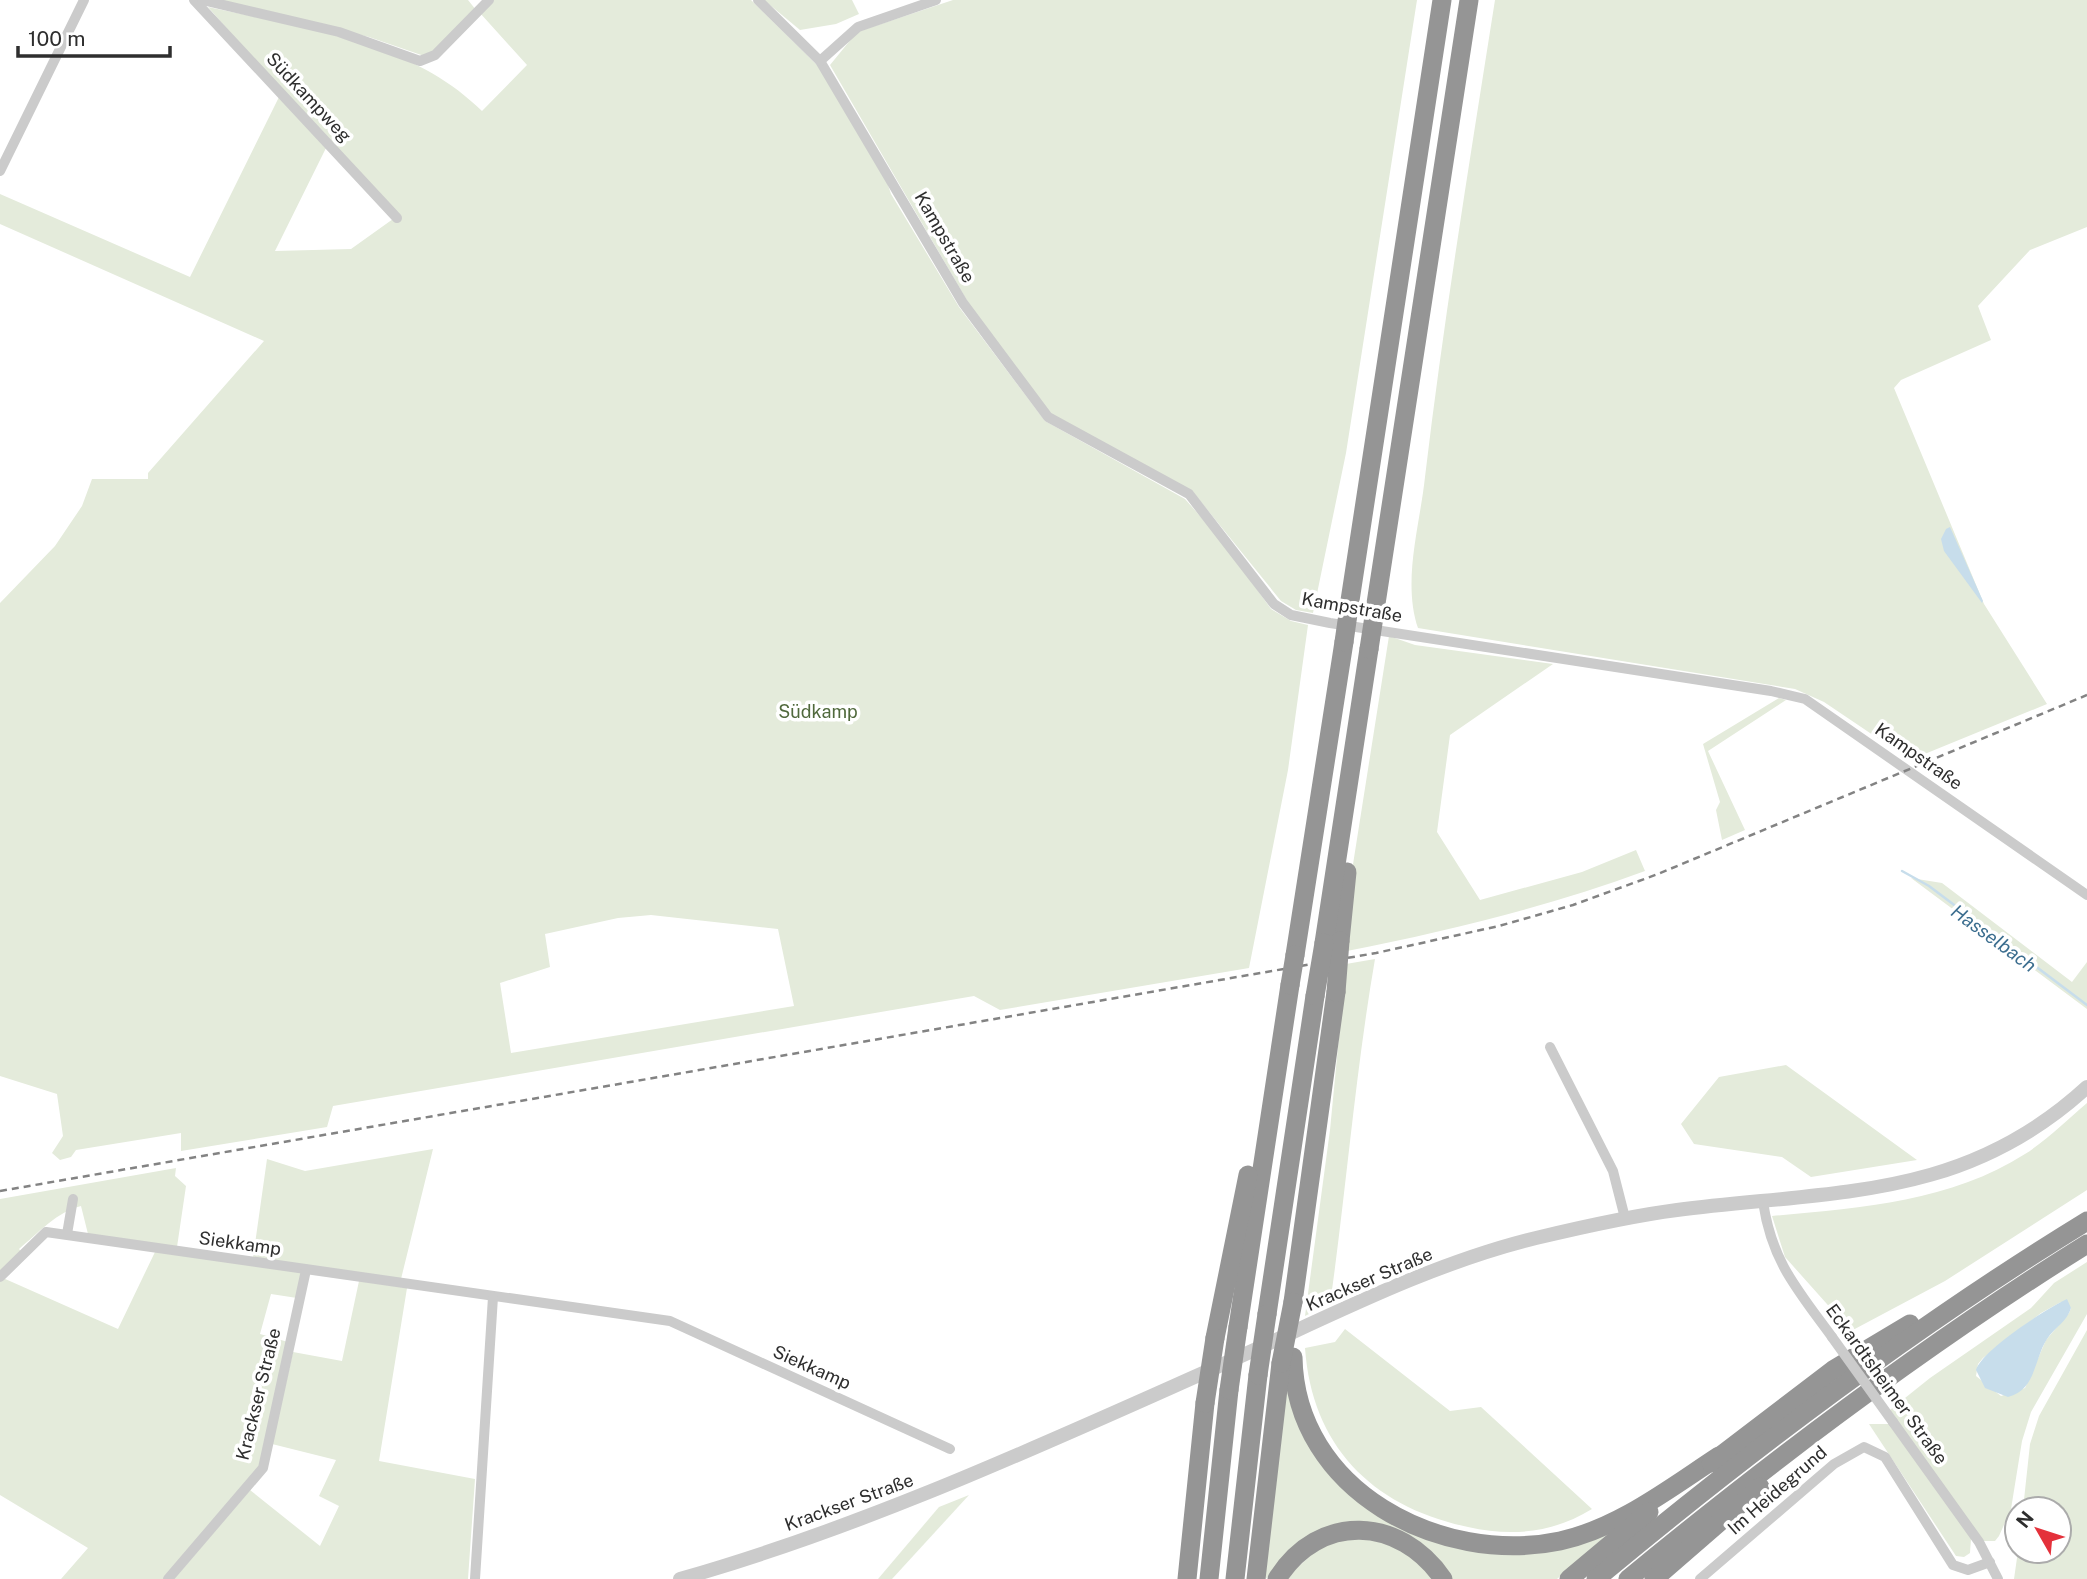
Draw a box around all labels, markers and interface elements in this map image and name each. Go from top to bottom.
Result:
scale bar [18,14,170,58]
text: 100 m [28,26,85,51]
street label: Südkampweg [262,48,356,146]
street label: Kampstraße [910,188,980,286]
street label: Kampstraße [1300,588,1404,626]
park label: Südkamp [778,701,858,722]
street label: Kampstraße [1871,718,1967,794]
water label: Hasselbach [1947,900,2041,976]
street label: Siekkamp [197,1227,283,1259]
street label: Krackser Straße [1303,1243,1435,1315]
street label: Eckardtsheimer Straße [1822,1300,1952,1468]
street label: Krackser Straße [231,1326,285,1462]
street label: Siekkamp [770,1341,854,1393]
street label: Im Heidegrund [1723,1441,1831,1539]
street label: Krackser Straße [782,1469,916,1535]
north arrow [2003,1495,2073,1565]
text: N [2012,1507,2038,1532]

